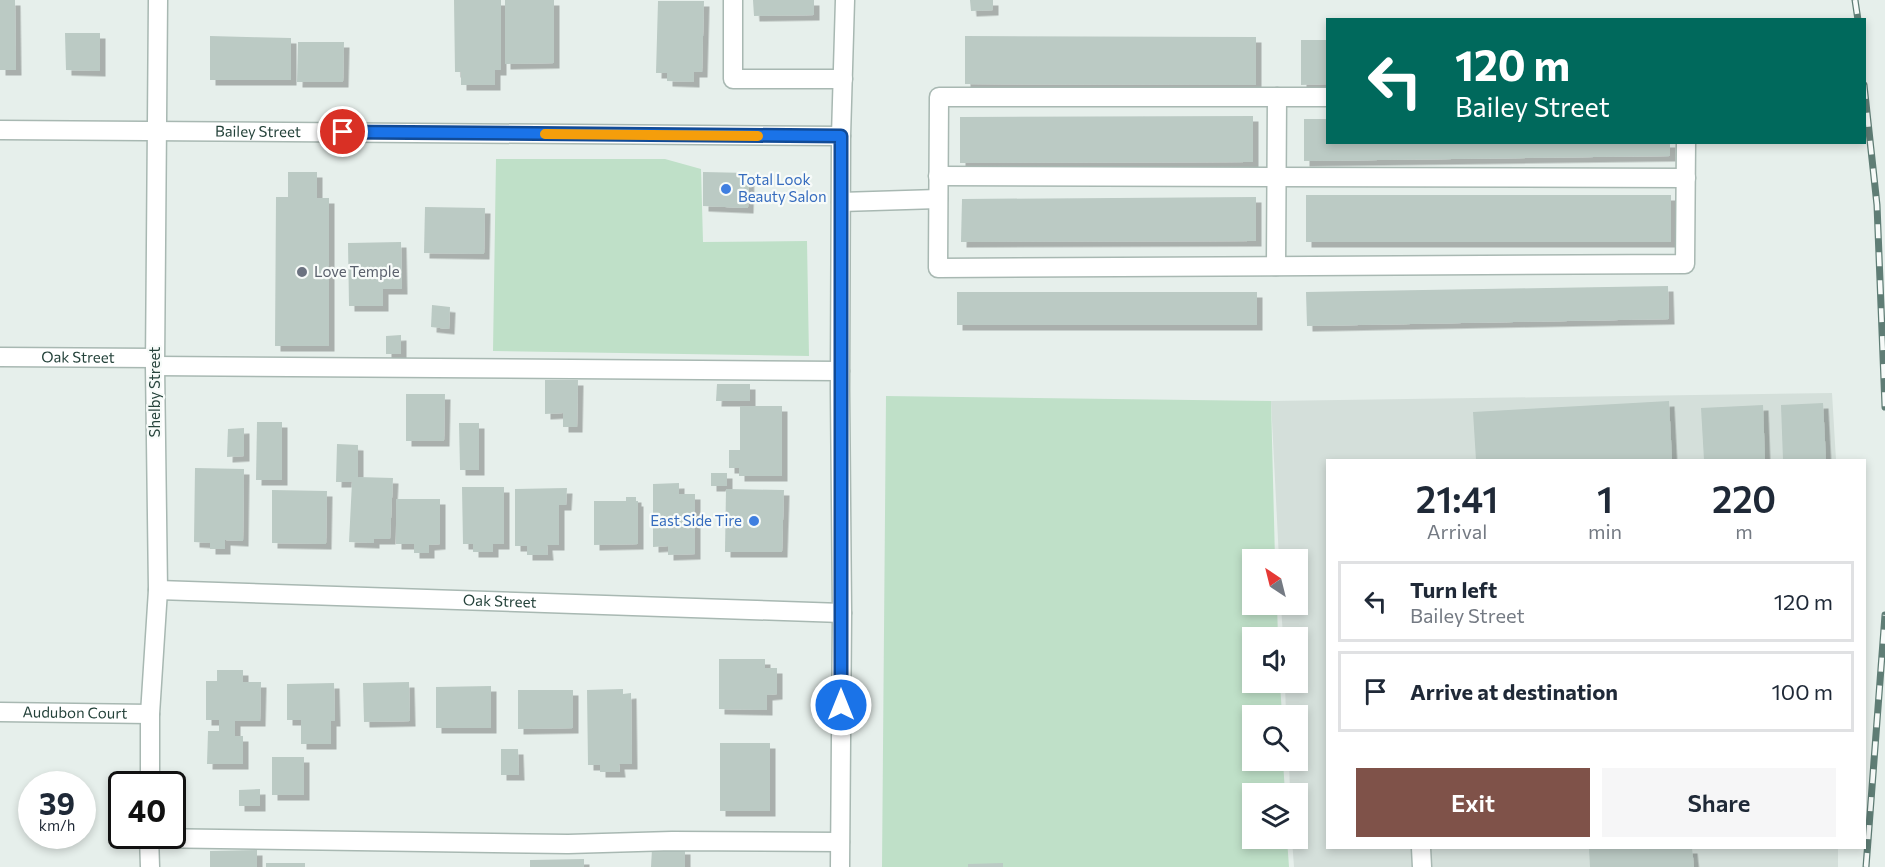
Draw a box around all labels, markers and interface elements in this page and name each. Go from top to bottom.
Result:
text: 120 m [1455,38,1570,90]
icon: left [1356,42,1434,120]
text: Bailey Street [1455,90,1610,123]
pin [317,106,368,157]
icon: arrive [326,115,359,148]
street label: Bailey Street [215,122,301,140]
place label: Total Look Beauty Salon [738,170,827,205]
marker: Total Look Beauty Salon [719,182,733,196]
place label: Love Temple [314,262,400,280]
marker: Love Temple [295,265,309,279]
street label: Oak Street [41,347,115,366]
street label: Shelby Street [145,347,163,437]
text: 21:41 [1416,476,1498,520]
text: 1 [1597,476,1613,520]
text: 220 [1712,476,1776,520]
place label: East Side Tire [650,511,742,529]
marker: East Side Tire [747,514,761,528]
text: Arrival [1427,519,1487,543]
text: min [1588,519,1622,543]
text: m [1735,519,1753,543]
north arrow [1242,549,1308,615]
map controls [1242,549,1308,849]
text: Turn left [1410,576,1497,603]
icon: left [1359,585,1392,618]
text: 120 m [1774,588,1833,615]
street label: Oak Street [463,590,537,611]
text: Bailey Street [1410,603,1525,627]
button: sound [1242,627,1308,693]
position arrow [809,673,873,737]
icon: arrive [1359,675,1392,708]
text: Arrive at destination [1410,678,1618,705]
text: 100 m [1771,678,1833,705]
street label: Audubon Court [23,702,128,722]
button: search [1242,705,1308,771]
button: Exit [1356,768,1590,837]
button: Share [1602,768,1836,837]
speed limit sign: 40 [108,771,186,849]
button: layers [1242,783,1308,849]
text: 39 [39,784,75,821]
text: km/h [39,816,75,834]

